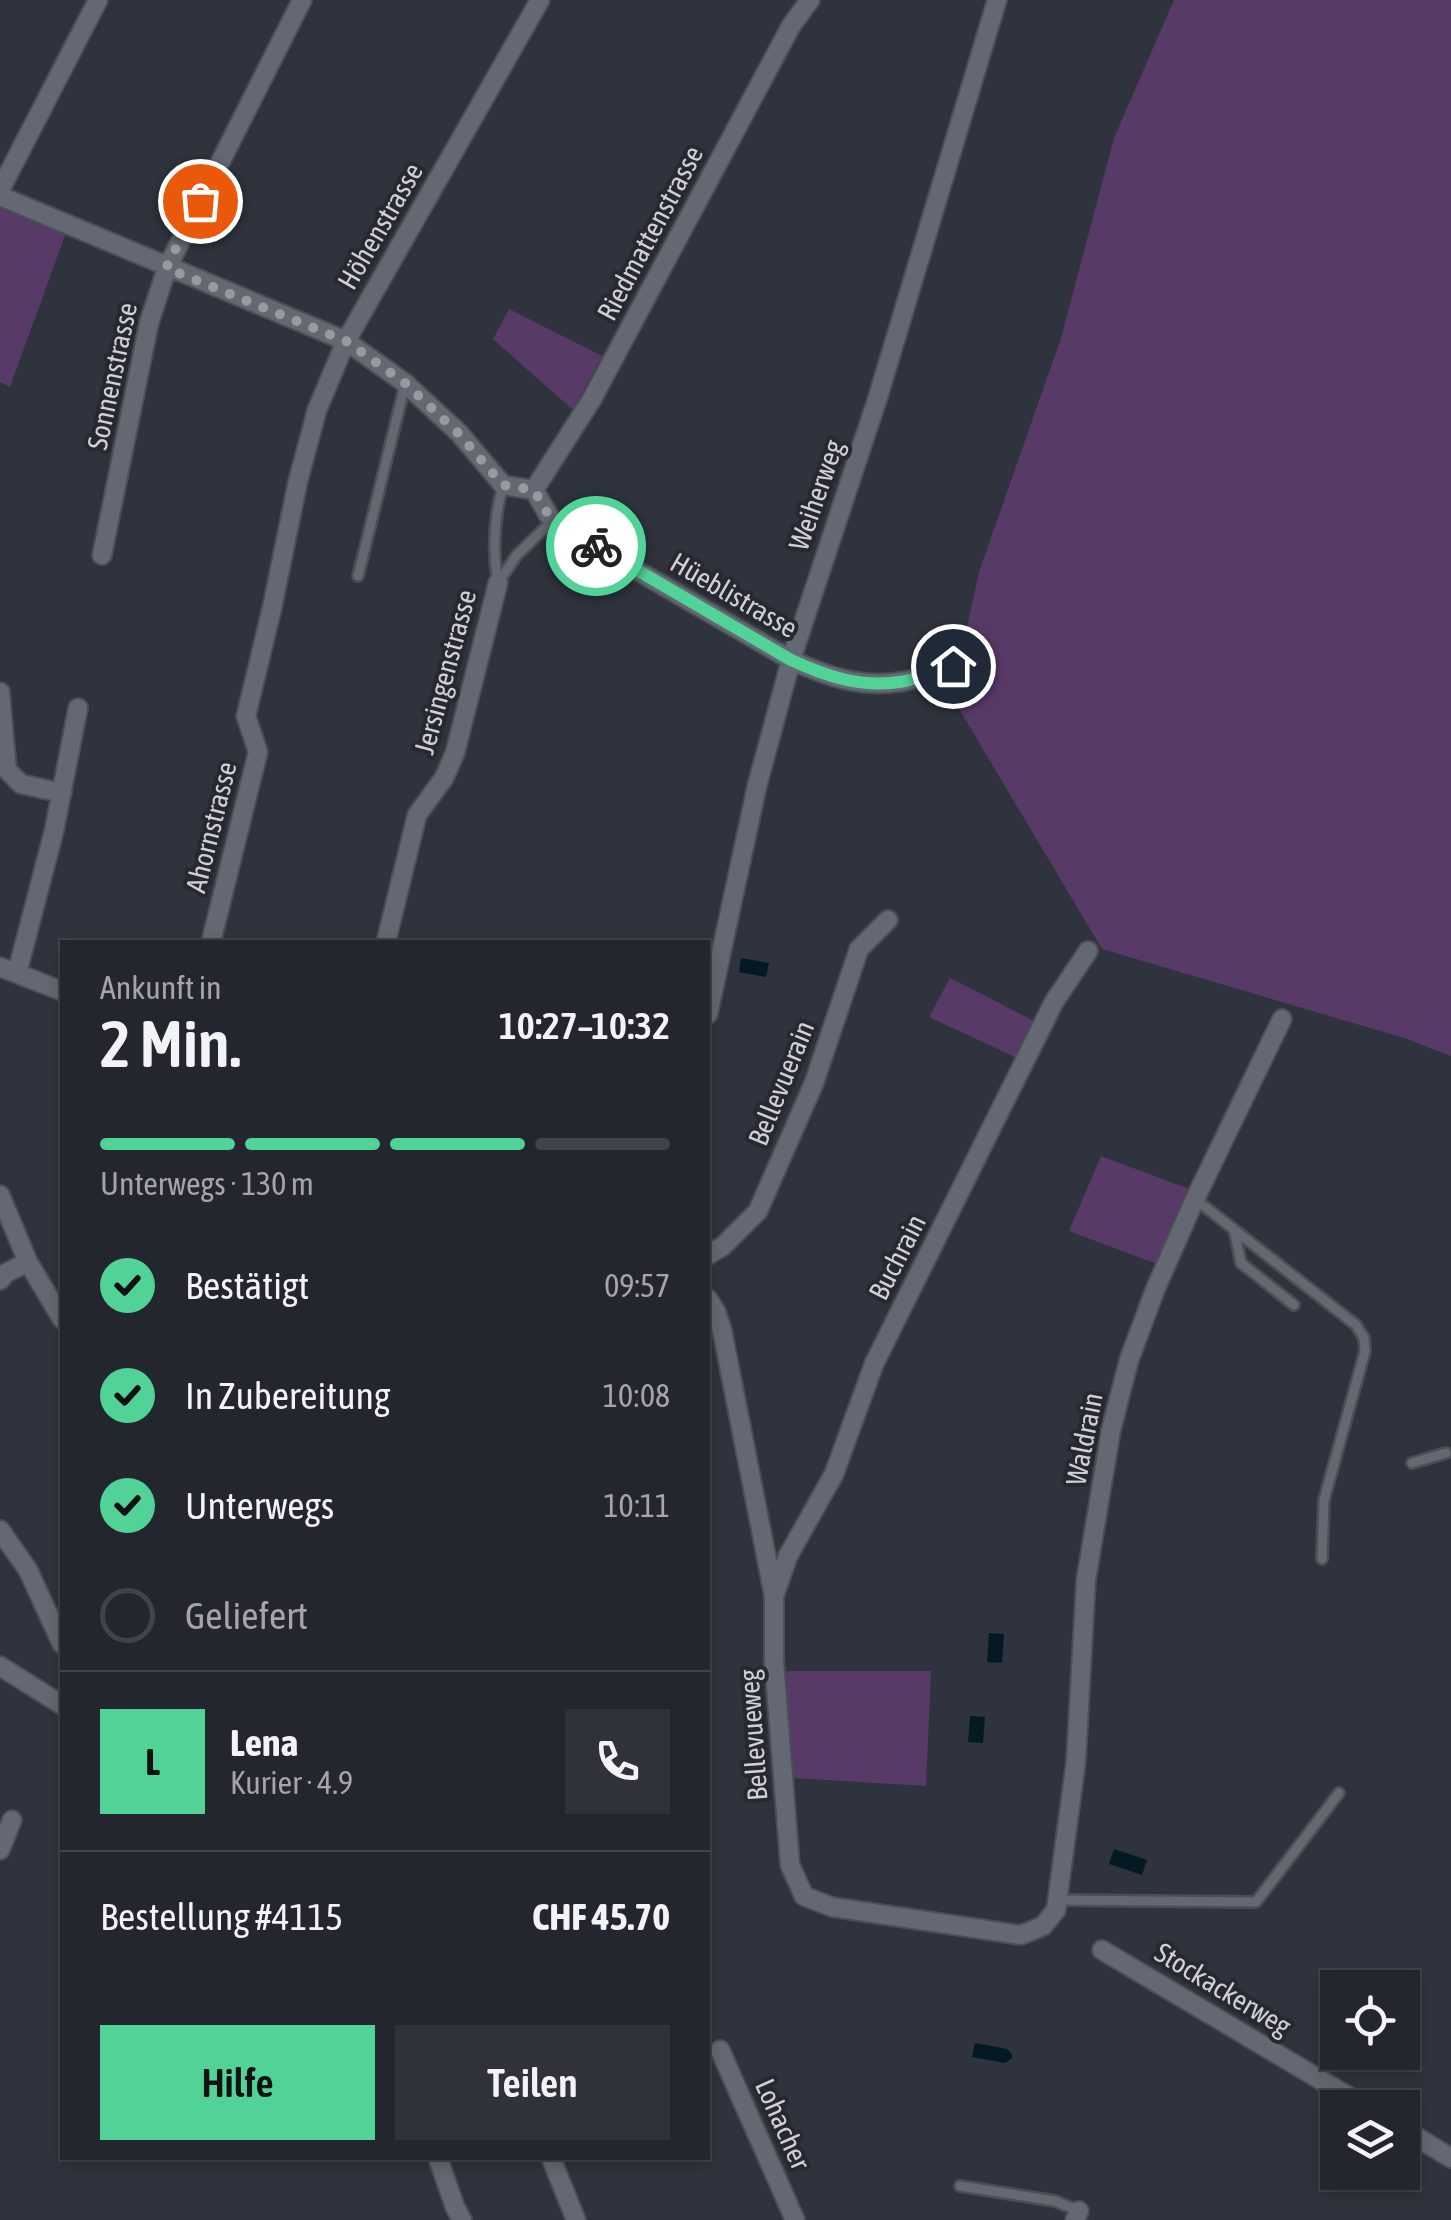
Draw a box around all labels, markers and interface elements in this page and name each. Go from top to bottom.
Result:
street label: Riedmattenstrasse [591,140,709,326]
street label: Höhenstrasse [331,157,429,295]
pin [158,159,243,244]
icon: bag [173,174,228,229]
street label: Sonnenstrasse [81,300,143,452]
street label: Weiherweg [782,436,850,554]
courier [546,496,646,596]
icon: bike [569,519,624,574]
street label: Hüeblistrasse [665,546,803,644]
street label: Jersingenstrasse [408,586,482,758]
pin [911,624,996,709]
icon: home [926,639,981,694]
street label: Ahornstrasse [179,758,243,896]
text: Ankunft in [100,969,222,1006]
text: 10:27–10:32 [499,1004,670,1047]
text: 2 Min. [100,1006,241,1081]
street label: Bellevuerain [742,1016,820,1150]
text: Unterwegs · 130 m [100,1165,314,1202]
street label: Buchrain [862,1209,932,1305]
icon: check [100,1258,155,1313]
text: Bestätigt [185,1264,309,1307]
text: 09:57 [604,1267,670,1304]
icon: check [100,1368,155,1423]
text: In Zubereitung [185,1374,390,1417]
text: 10:08 [603,1377,670,1414]
street label: Waldrain [1059,1390,1109,1488]
icon: check [100,1478,155,1533]
text: Unterwegs [185,1484,334,1527]
text: 10:11 [604,1487,670,1524]
text: Geliefert [185,1594,308,1637]
street label: Bellevueweg [732,1668,774,1802]
button: phone [565,1709,670,1814]
text: Lena [230,1721,298,1764]
text: L [145,1740,160,1783]
text: Kurier · 4.9 [230,1764,353,1801]
text: Bestellung #4115 [100,1895,343,1938]
text: CHF 45.70 [532,1895,670,1938]
street label: Stockackerweg [1149,1936,1297,2042]
map controls [1320,1970,1420,2190]
button: locate [1320,1970,1420,2070]
button: Hilfe [100,2025,375,2140]
button: Teilen [395,2025,670,2140]
street label: Lohacher [749,2074,817,2175]
button: layers [1320,2090,1420,2190]

